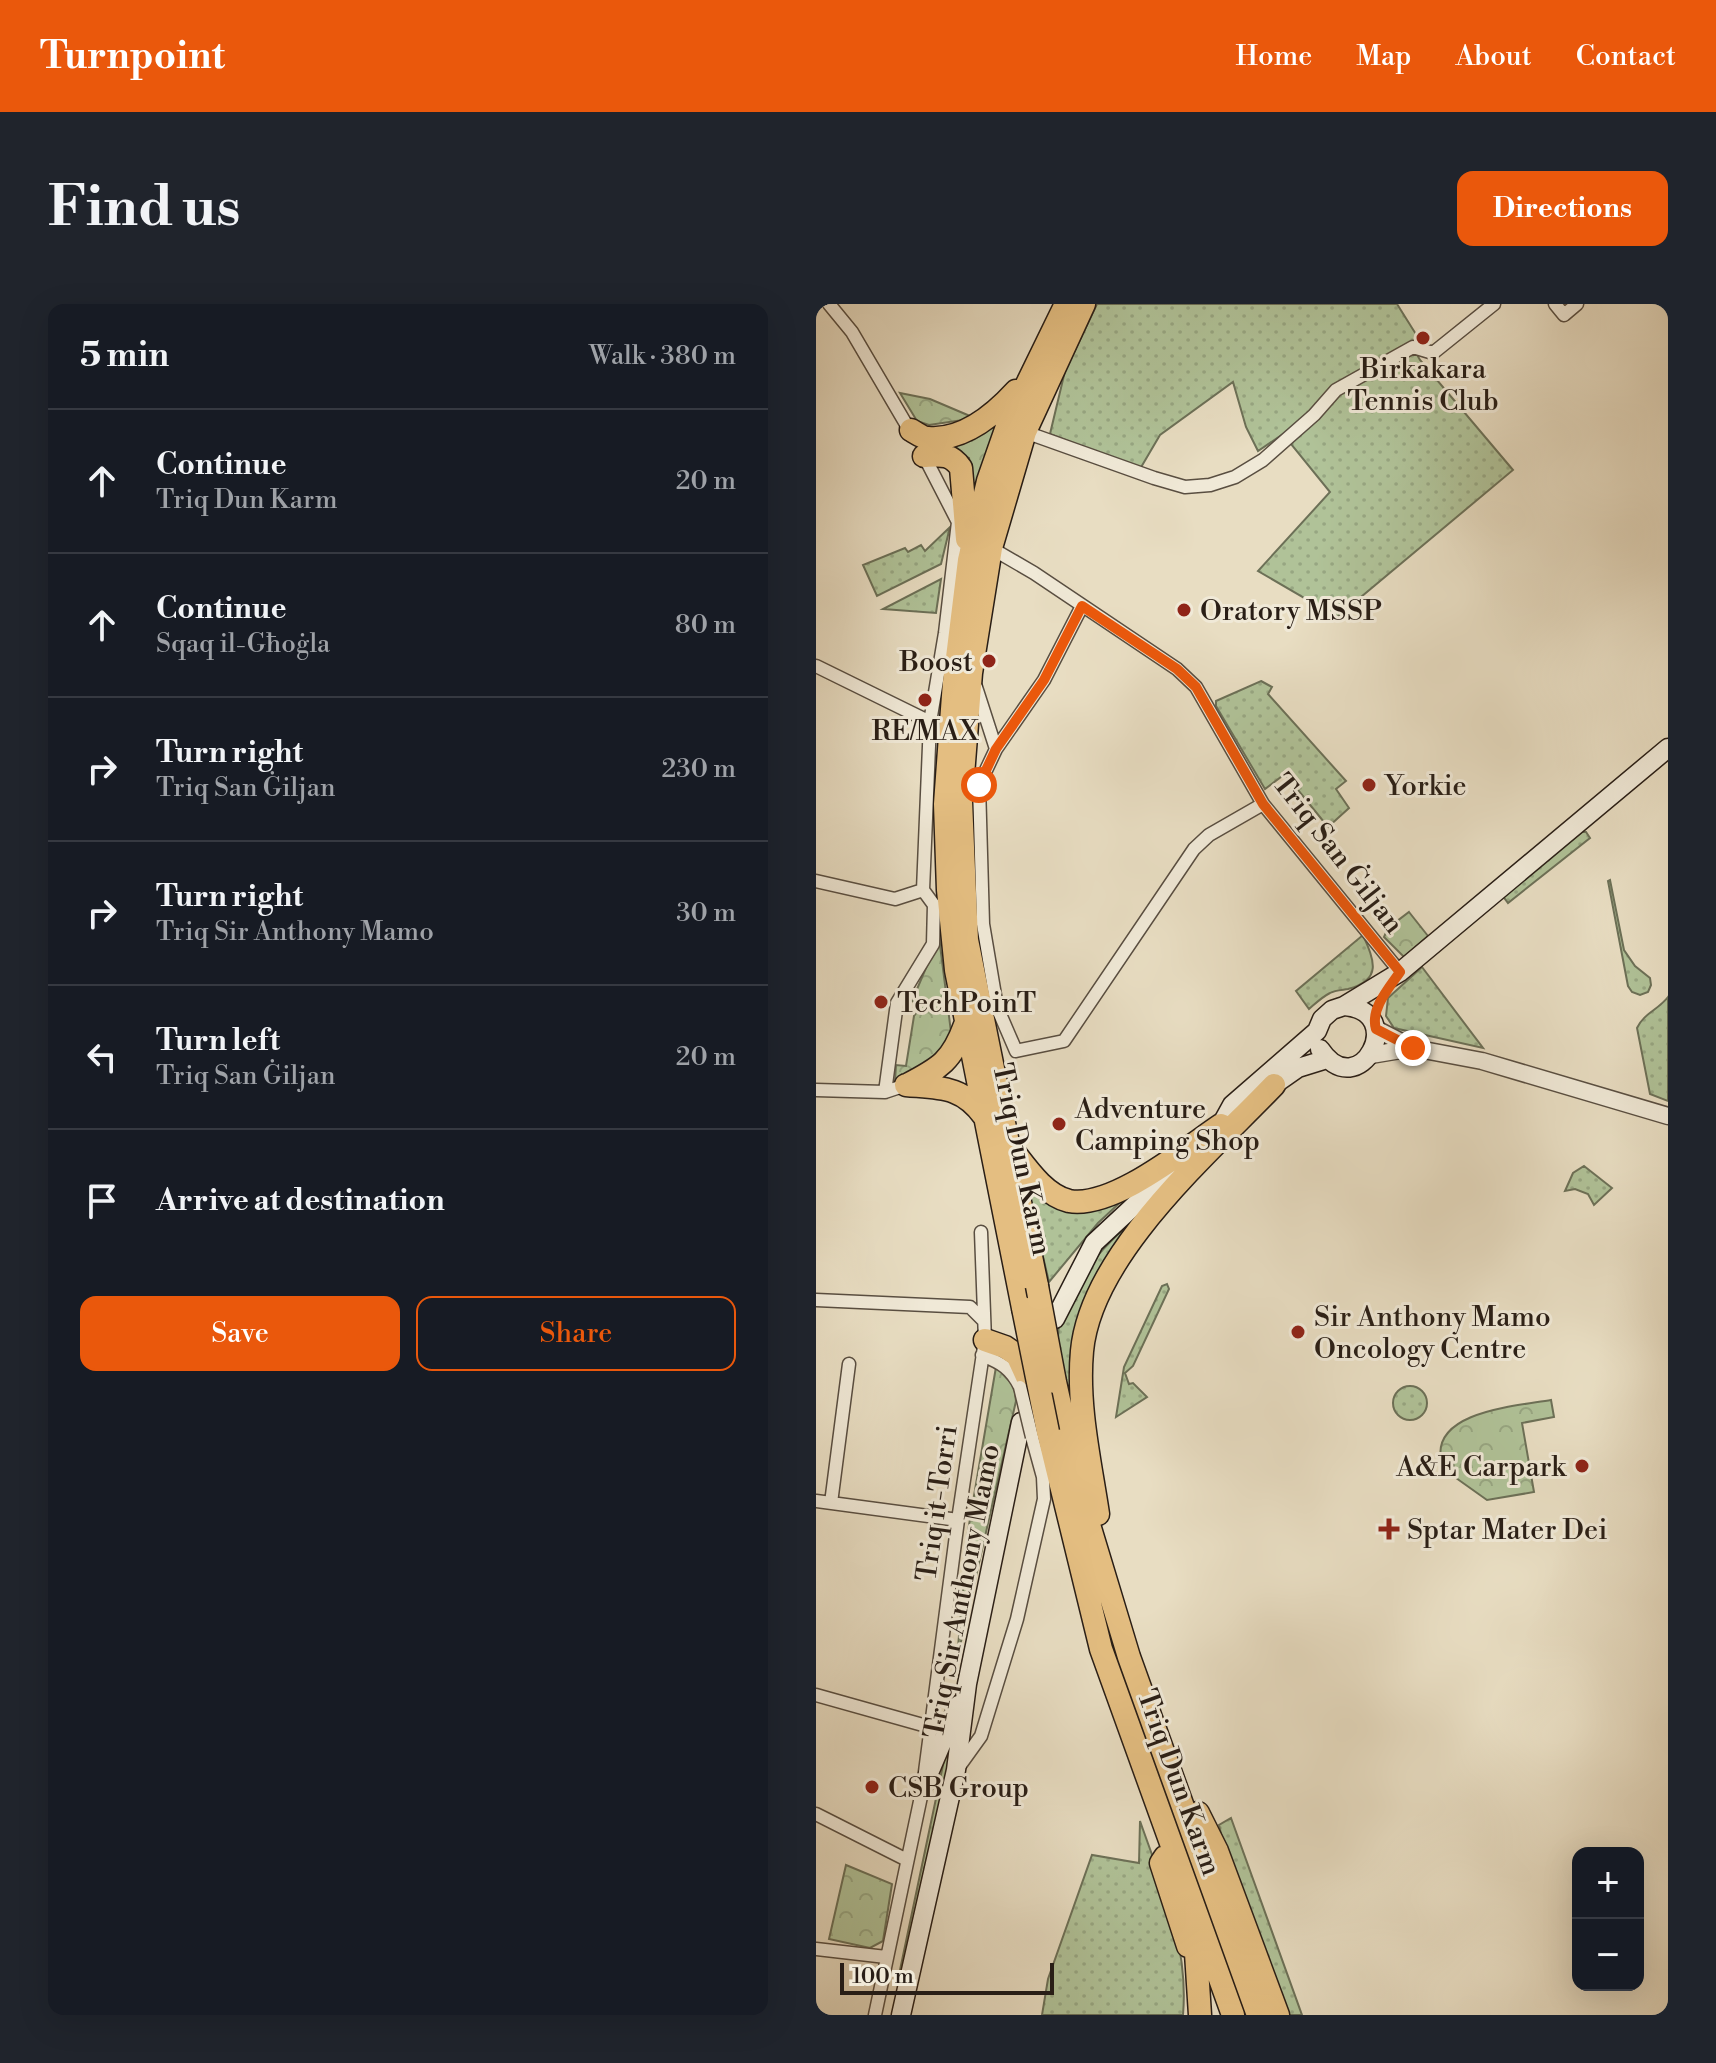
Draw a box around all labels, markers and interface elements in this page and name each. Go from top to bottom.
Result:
text: Turnpoint [40,33,225,80]
text: Home [1236,39,1312,74]
text: Map [1356,39,1411,74]
text: About [1455,39,1532,74]
text: Contact [1576,39,1676,74]
button: Directions [1457,171,1668,246]
text: Find us [48,173,241,243]
marker: Birkakara Tennis Club [1414,329,1432,347]
text: 5 min [80,335,169,377]
text: Walk · 380 m [589,340,736,372]
place label: Birkakara Tennis Club [1347,352,1499,419]
text: Continue [156,446,287,484]
icon: ahead [80,459,124,503]
text: 20 m [676,465,736,497]
text: Triq Dun Karm [156,484,337,516]
text: Continue [156,590,287,628]
place label: Oratory MSSP [1200,594,1382,629]
marker: Oratory MSSP [1175,601,1193,619]
icon: ahead [80,603,124,647]
text: 80 m [675,609,736,641]
text: Sqaq il-Għoġla [156,628,330,660]
place label: Boost [898,645,973,680]
marker: Boost [980,652,998,670]
marker: RE/MAX [916,691,934,709]
place label: RE/MAX [872,714,980,749]
text: Turn right [156,734,303,772]
icon: right [80,747,124,791]
text: 230 m [661,753,736,785]
street label: Triq San Ġiljan [1265,766,1412,941]
route start [961,767,997,803]
place label: Yorkie [1383,769,1467,804]
text: Triq San Ġiljan [156,772,336,804]
marker: Yorkie [1360,776,1378,794]
text: Turn right [156,878,303,916]
icon: right [80,891,124,935]
text: 30 m [676,897,736,929]
text: Triq Sir Anthony Mamo [156,916,434,948]
place label: TechPoinT [897,986,1036,1021]
marker: TechPoinT [872,993,890,1011]
text: Turn left [156,1022,280,1060]
route end [1395,1030,1431,1066]
icon: left [80,1035,124,1079]
text: 20 m [676,1041,736,1073]
text: Triq San Ġiljan [156,1060,336,1092]
street label: Triq Dun Karm [984,1060,1059,1259]
place label: Adventure Camping Shop [1074,1092,1260,1159]
marker: Adventure Camping Shop [1050,1115,1068,1133]
icon: arrive [80,1179,124,1223]
text: Arrive at destination [156,1182,445,1220]
button: Save [80,1296,400,1371]
button: Share [416,1296,736,1371]
place label: Sir Anthony Mamo Oncology Centre [1314,1300,1551,1367]
marker: Sir Anthony Mamo Oncology Centre [1289,1323,1307,1341]
street label: Triq it-Torri [909,1423,966,1584]
street label: Triq Sir Anthony Mamo [917,1441,1008,1741]
place label: A&E Carpark [1395,1450,1567,1485]
marker: A&E Carpark [1573,1457,1591,1475]
place label: Sptar Mater Dei [1407,1513,1607,1548]
marker: Sptar Mater Dei [1378,1518,1400,1540]
street label: Triq Dun Karm [1129,1685,1228,1880]
place label: CSB Group [888,1771,1029,1806]
marker: CSB Group [863,1778,881,1796]
map controls [1572,1847,1644,1991]
button: + [1572,1847,1644,1919]
button: − [1572,1919,1644,1991]
scale bar [840,1959,1054,1995]
text: 100 m [852,1963,914,1990]

